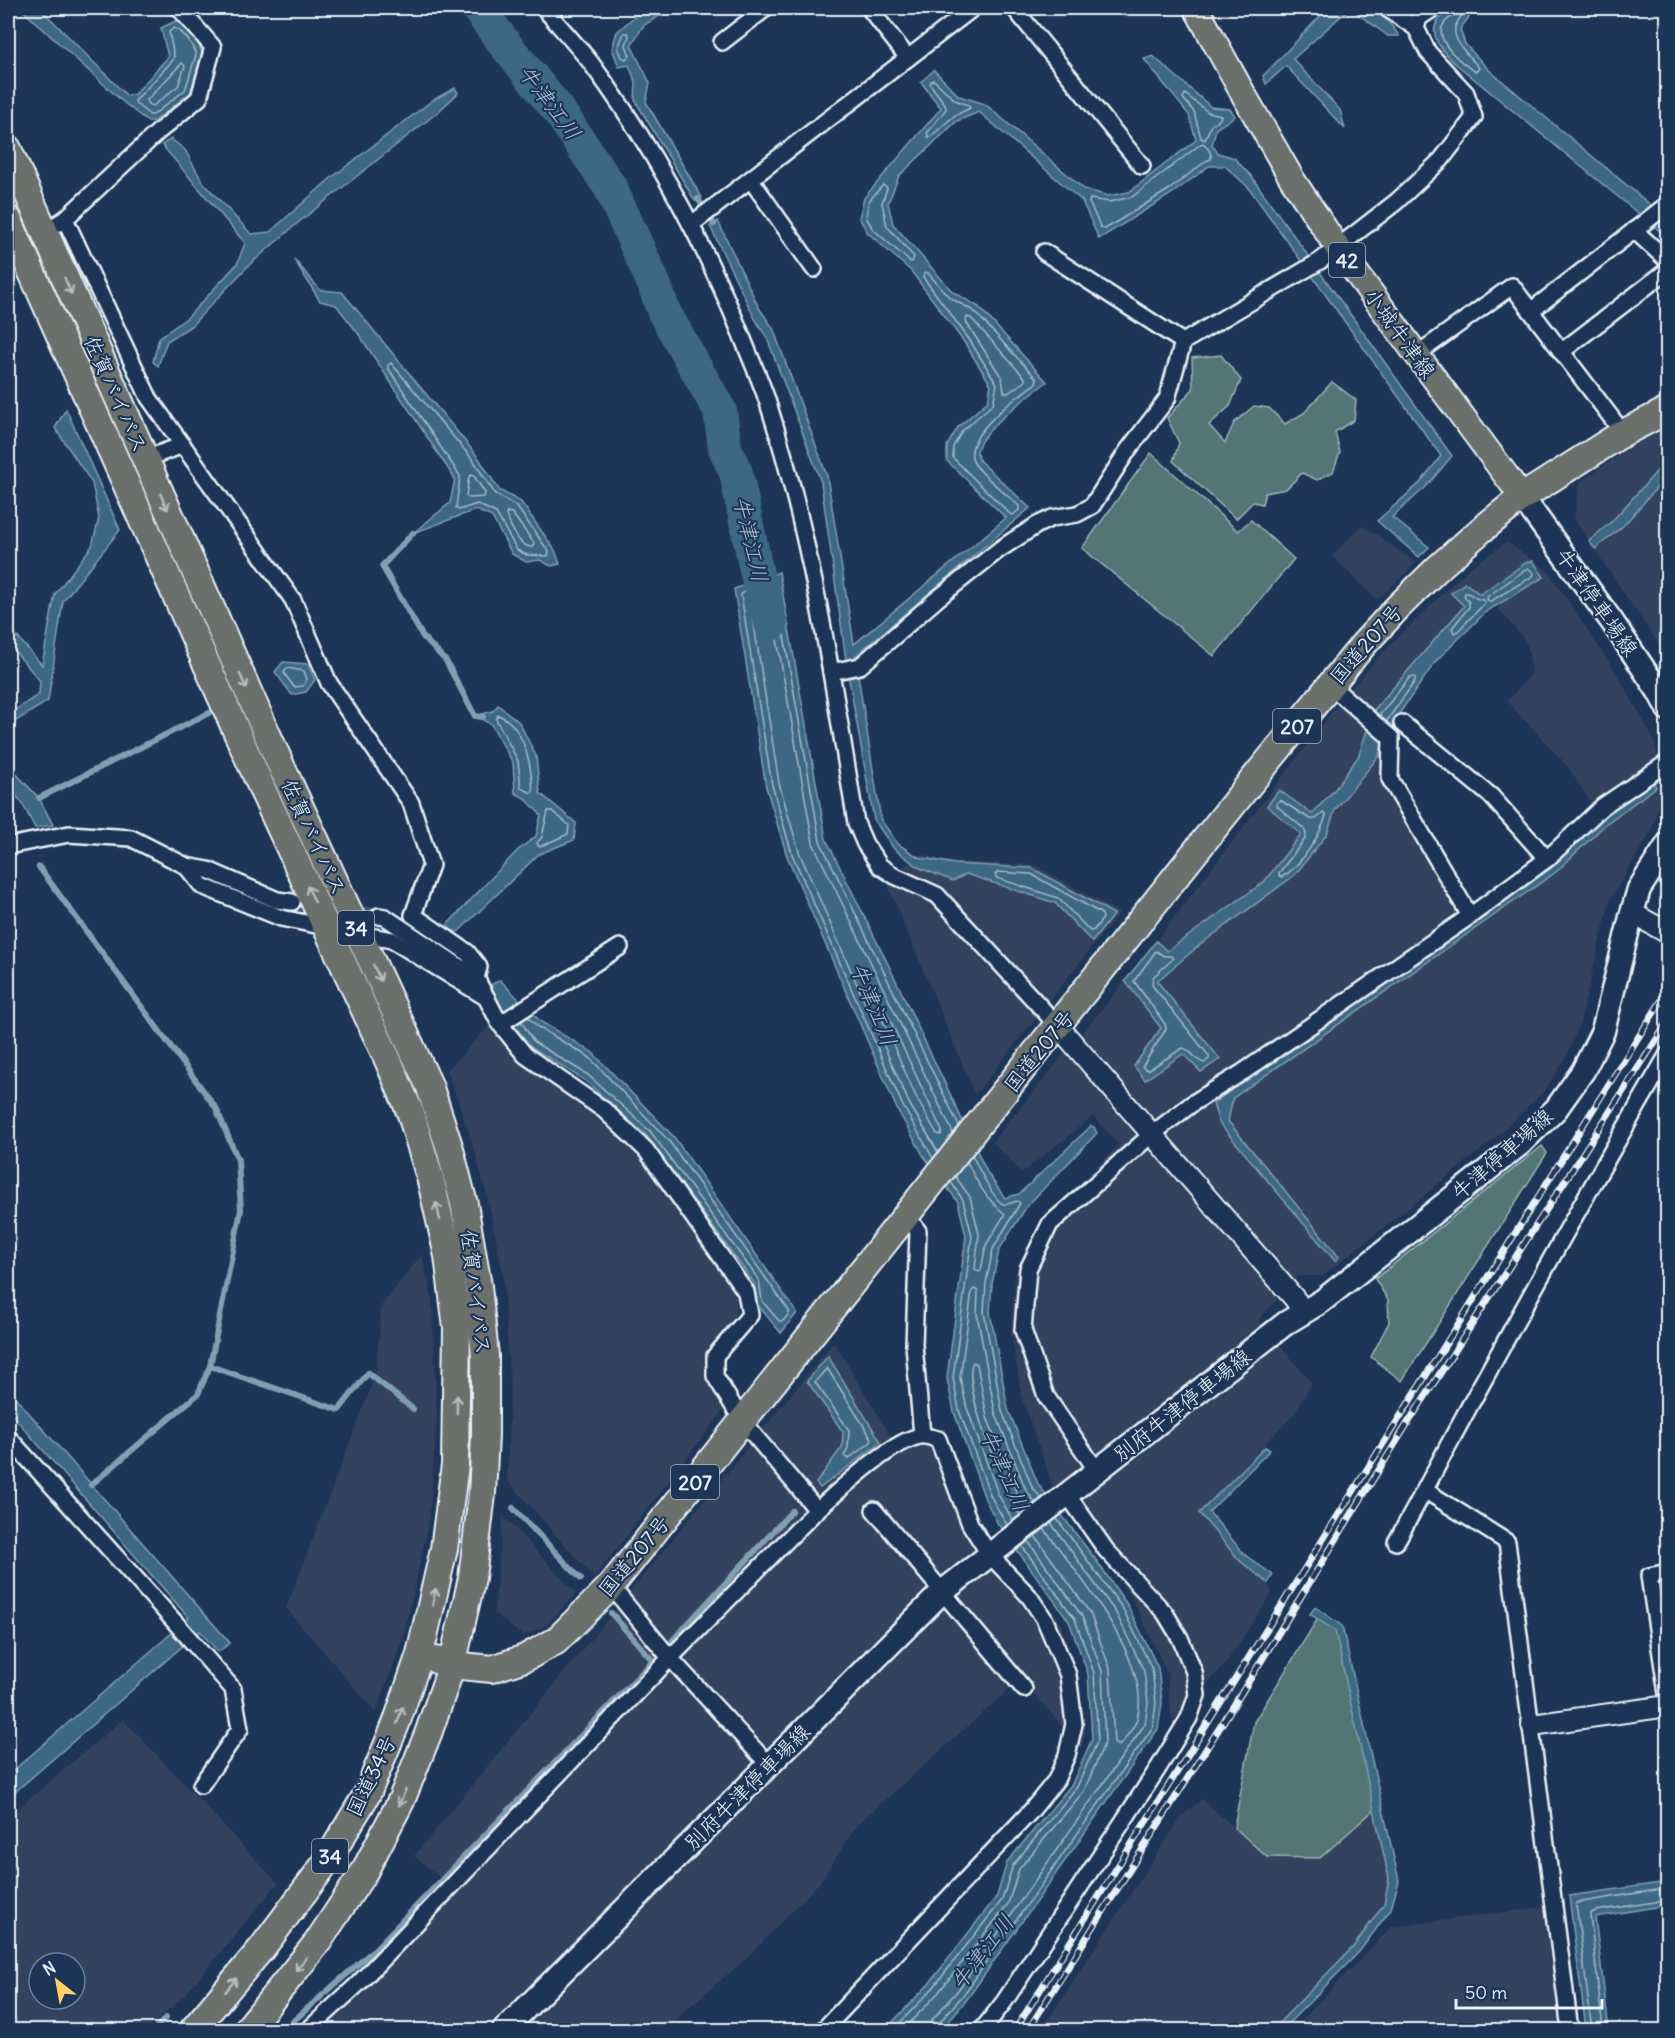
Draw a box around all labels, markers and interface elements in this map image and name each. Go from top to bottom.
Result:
water label: 牛津江川 [512,58,588,146]
road number: 42 [1329,243,1365,277]
one-way arrow [63,277,74,295]
street label: 小城牛津線 [1358,283,1442,383]
street label: 佐賀バイパス [78,331,154,457]
one-way arrow [159,493,171,511]
water label: 牛津江川 [727,493,775,585]
street label: 牛津停車場線 [1550,543,1644,661]
street label: 国道207号 [1324,598,1408,690]
one-way arrow [238,671,250,689]
road number: 207 [1273,709,1321,743]
street label: 佐賀バイパス [275,774,353,900]
one-way arrow [305,886,316,904]
road number: 34 [338,911,374,945]
water label: 牛津江川 [845,958,903,1050]
one-way arrow [371,963,383,981]
street label: 国道207号 [998,1004,1080,1098]
street label: 牛津停車場線 [1446,1102,1558,1206]
one-way arrow [432,1202,443,1221]
street label: 佐賀バイパス [455,1228,497,1356]
street label: 別府牛津停車場線 [1107,1343,1257,1467]
one-way arrow [451,1395,463,1415]
water label: 牛津江川 [974,1424,1036,1516]
road number: 207 [671,1465,719,1499]
street label: 国道207号 [592,1510,676,1602]
one-way arrow [429,1588,440,1608]
one-way arrow [395,1706,406,1725]
street label: 別府牛津停車場線 [678,1718,816,1856]
street label: 国道34号 [340,1731,402,1821]
one-way arrow [396,1788,407,1806]
road number: 34 [312,1839,348,1873]
water label: 牛津江川 [944,1909,1020,1995]
north arrow [27,1951,87,2011]
one-way arrow [294,1956,307,1972]
text: N [39,1957,59,1980]
scale bar [1456,1972,1602,2010]
one-way arrow [224,1978,237,1994]
text: 50 m [1465,1981,1507,2004]

